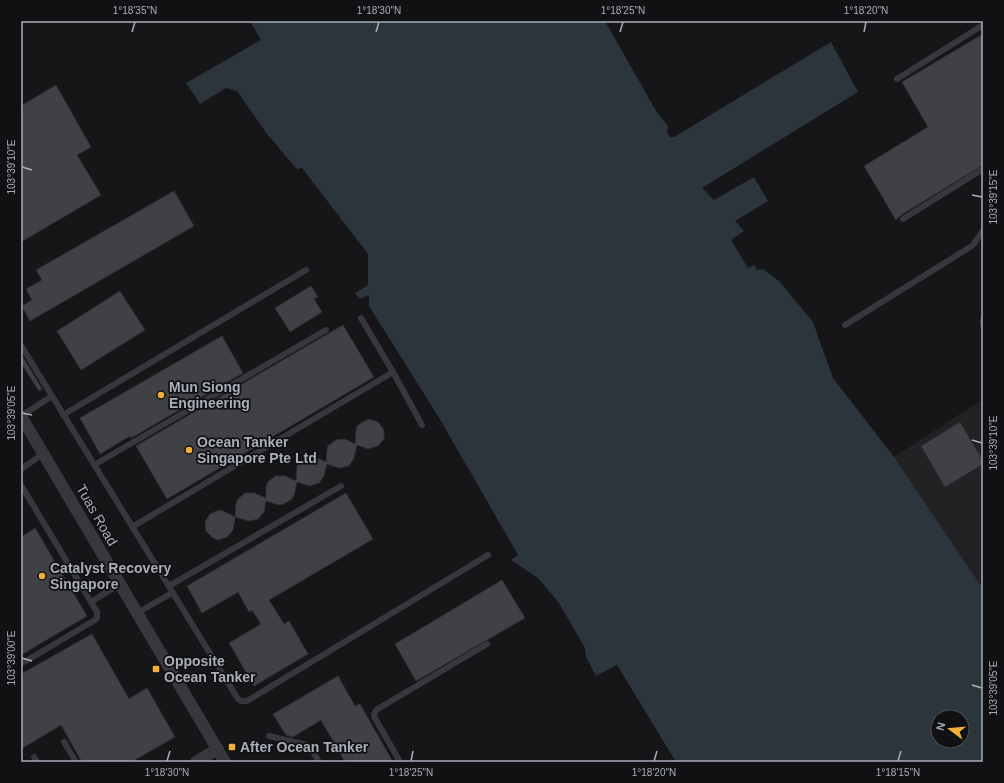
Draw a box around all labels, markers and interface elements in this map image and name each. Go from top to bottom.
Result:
text: 1°18'35"N [113,5,157,16]
text: 1°18'30"N [357,5,401,16]
text: 1°18'25"N [601,5,645,16]
text: 1°18'20"N [844,5,888,16]
text: 103°39'10"E [6,139,17,195]
text: 103°39'15"E [988,169,999,225]
place label: Mun Siong Engineering [169,379,250,411]
text: 103°39'05"E [6,385,17,441]
marker: Mun Siong Engineering [156,390,166,400]
text: 103°39'10"E [988,415,999,471]
place label: Ocean Tanker Singapore Pte Ltd [197,434,317,466]
marker: Ocean Tanker Singapore Pte Ltd [184,445,194,455]
street label: Tuas Road [73,482,121,548]
place label: Catalyst Recovery Singapore [50,560,172,592]
marker: Catalyst Recovery Singapore [37,571,47,581]
text: 103°39'00"E [6,630,17,686]
place label: Opposite Ocean Tanker [164,653,256,685]
text: 103°39'05"E [988,660,999,716]
marker: Opposite Ocean Tanker [151,664,161,674]
north arrow [930,709,970,749]
text: N [934,721,947,732]
place label: After Ocean Tanker [240,739,369,755]
marker: After Ocean Tanker [227,742,237,752]
text: 1°18'30"N [145,767,189,778]
text: 1°18'25"N [389,767,433,778]
text: 1°18'20"N [632,767,676,778]
text: 1°18'15"N [876,767,920,778]

